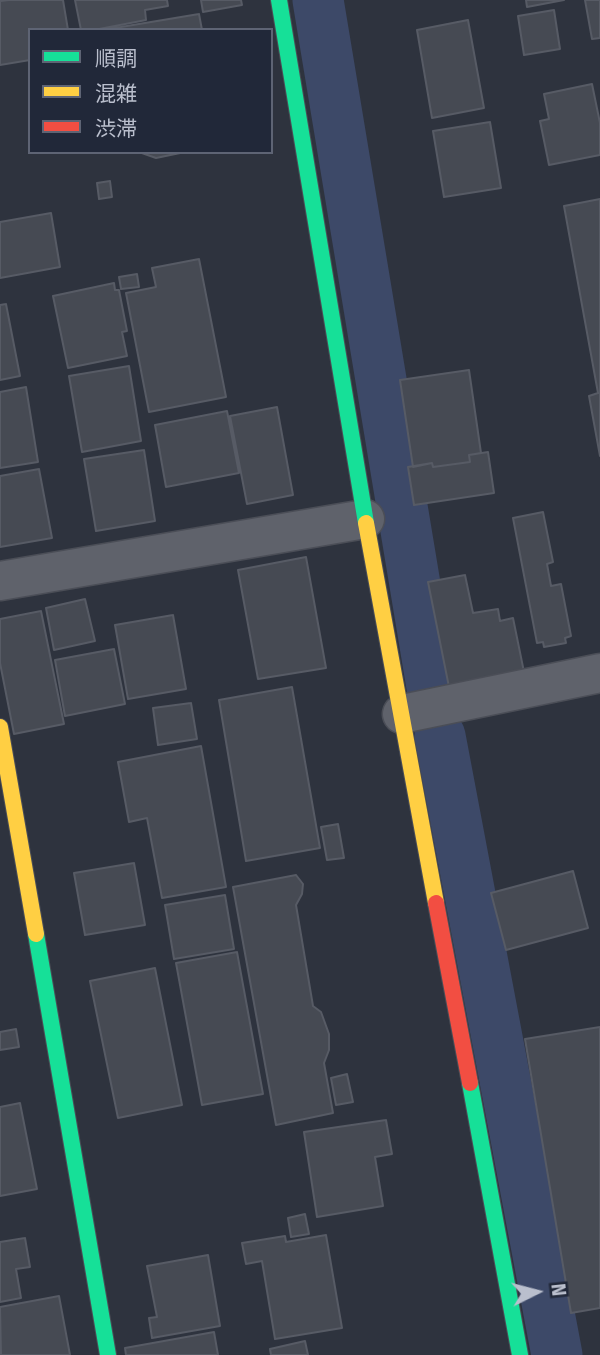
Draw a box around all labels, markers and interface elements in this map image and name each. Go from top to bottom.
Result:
legend [28,28,273,154]
text: 順調 [95,46,137,72]
text: 混雑 [95,81,137,107]
text: 渋滞 [95,116,137,142]
north arrow [502,1257,572,1327]
text: N [546,1282,570,1297]

